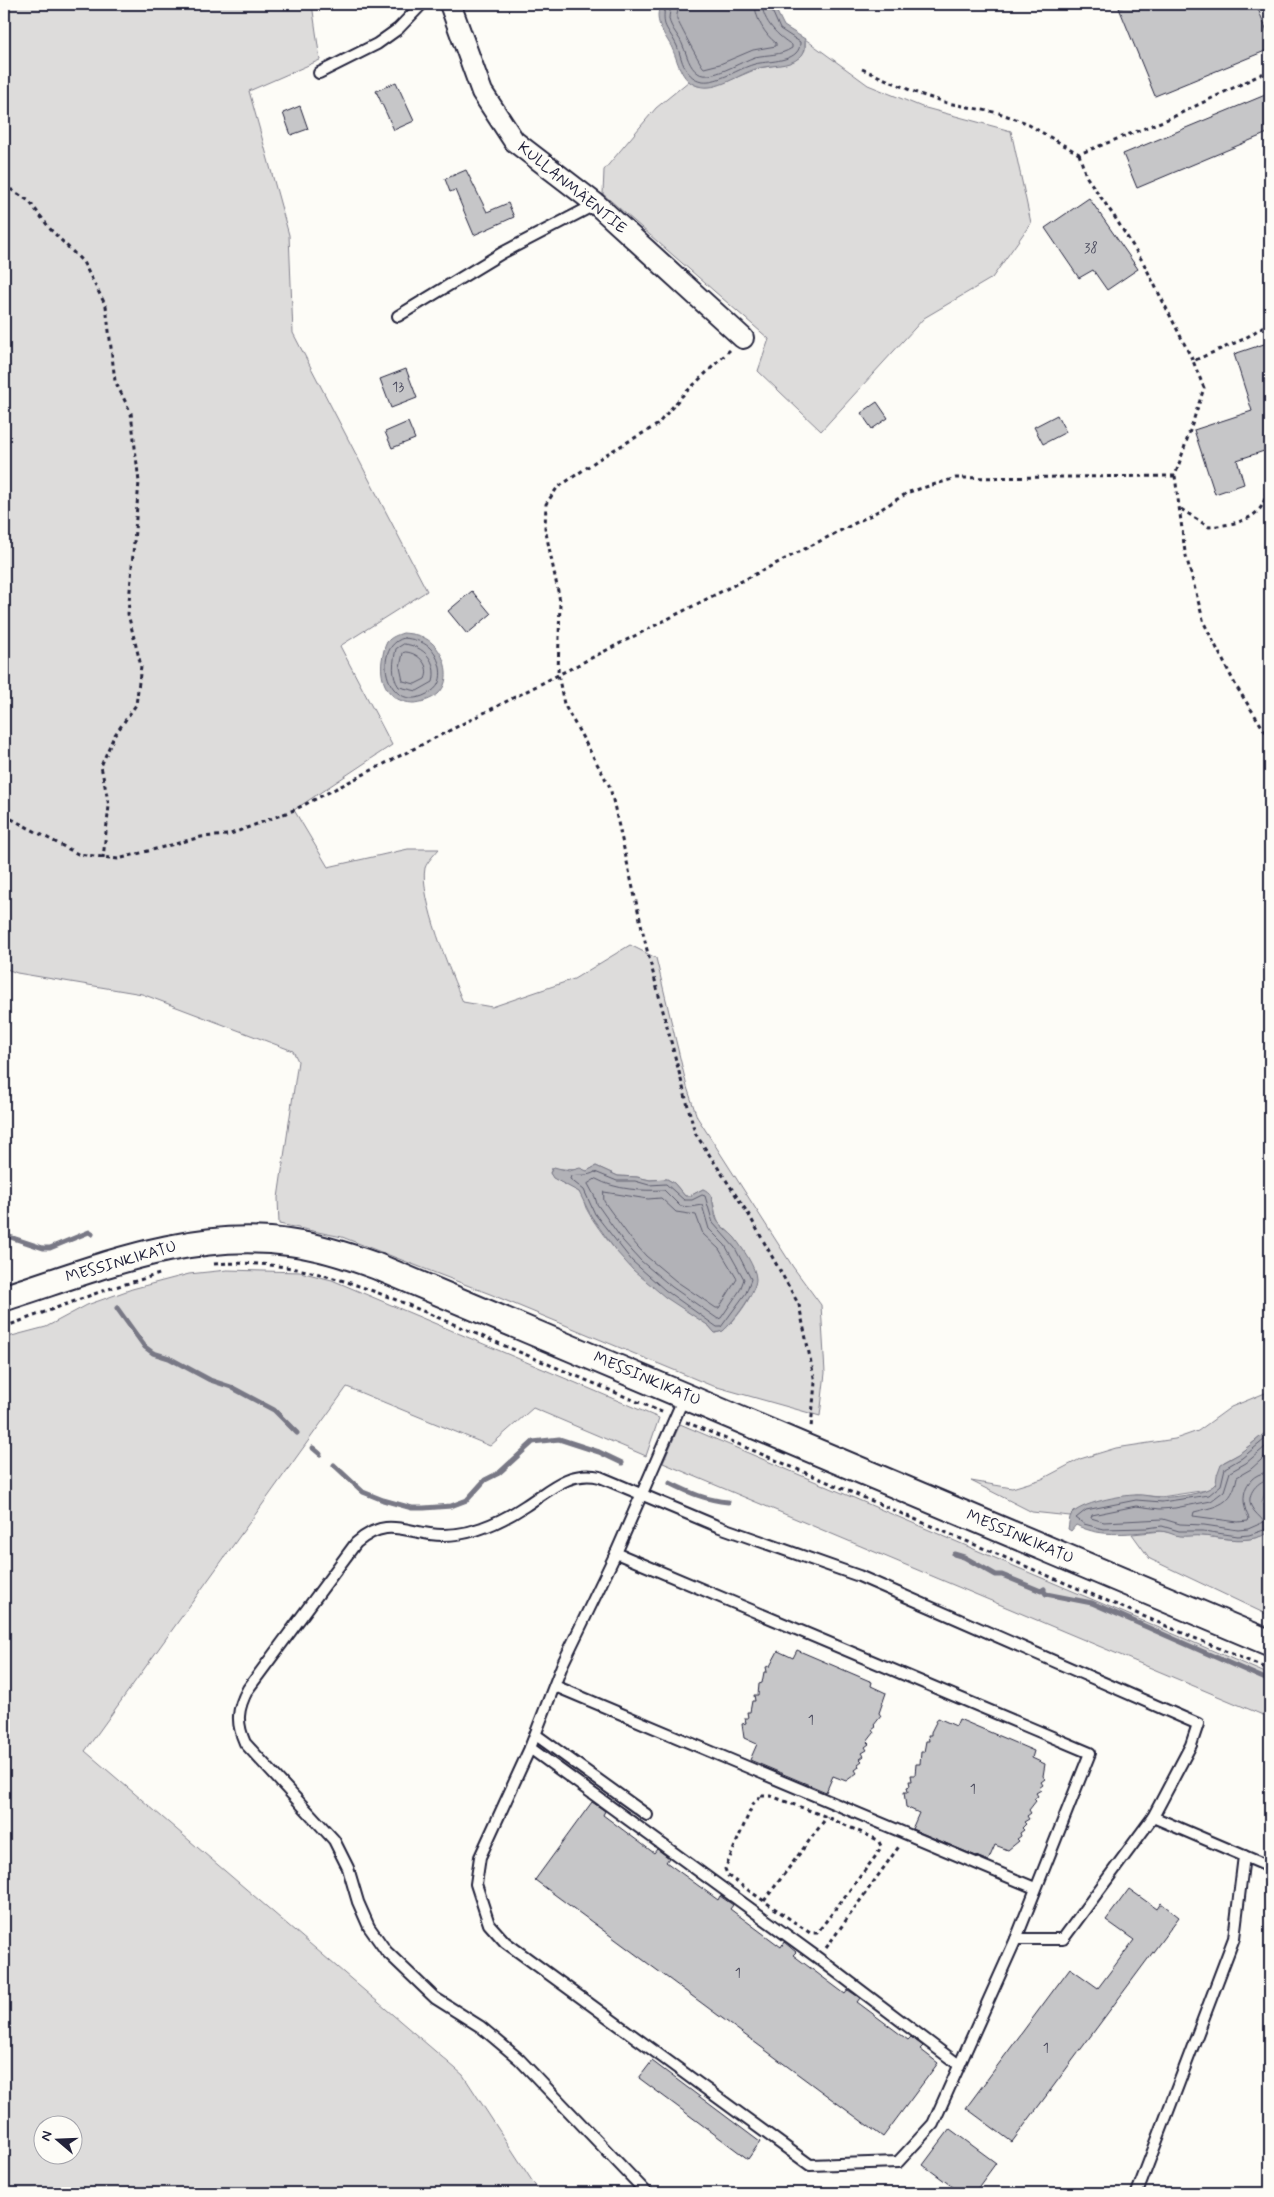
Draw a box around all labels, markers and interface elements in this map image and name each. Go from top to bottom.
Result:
street label: KULLANMÄENTIE [513,137,631,239]
house number: 38 [1084,239,1098,257]
house number: 13 [392,378,404,396]
street label: MESSINKIKATU [63,1236,179,1288]
street label: MESSINKIKATU [590,1347,704,1411]
street label: MESSINKIKATU [963,1505,1077,1569]
house number: 1 [808,1711,814,1729]
house number: 1 [970,1780,976,1798]
house number: 1 [735,1964,741,1982]
house number: 1 [1043,2039,1049,2057]
north arrow [32,2114,82,2164]
text: N [37,2129,57,2143]

